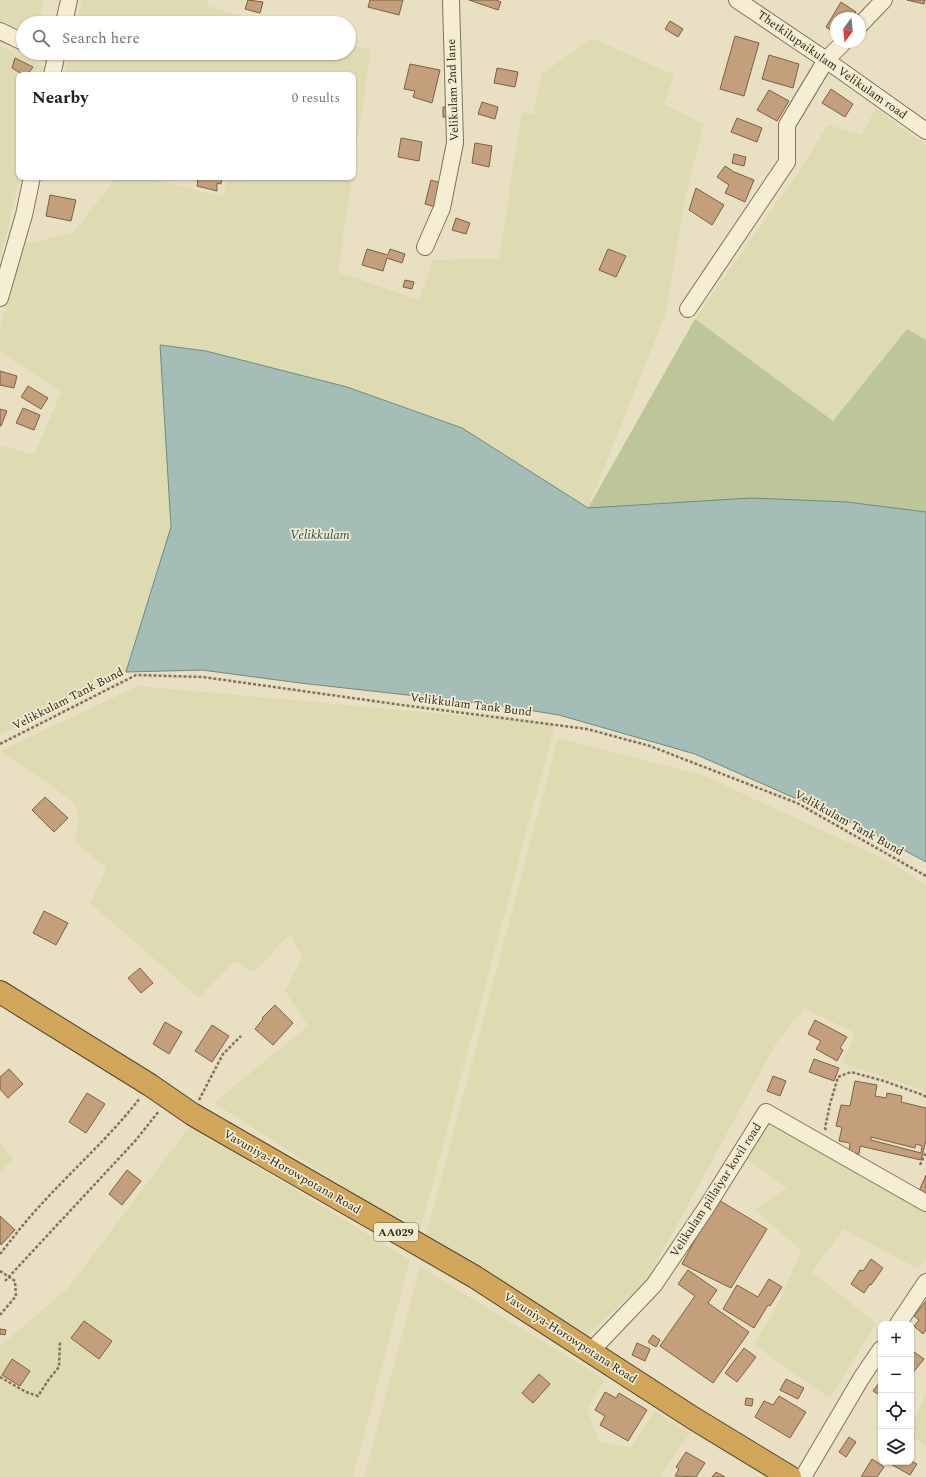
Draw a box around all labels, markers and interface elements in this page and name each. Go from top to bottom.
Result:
street label: Thetkilupaikulam Velikulam road [753,6,911,124]
north arrow [830,12,866,48]
search box [16,16,356,60]
icon: search [30,27,52,49]
text: Search here [62,27,140,50]
street label: Velikulam 2nd lane [442,38,464,141]
text: Nearby [32,85,88,111]
text: 0 results [292,88,340,108]
water label: Velikkulam [290,525,350,545]
street label: Velikkulam Tank Bund [9,663,127,735]
street label: Velikkulam Tank Bund [409,688,533,722]
street label: Velikkulam Tank Bund [791,785,907,861]
street label: Velikulam pillaiyar kovil road [665,1119,767,1261]
street label: Vavuniya-Horowpotana Road [220,1125,365,1219]
road number: AA029 [374,1223,418,1241]
street label: Vavuniya-Horowpotana Road [499,1288,641,1389]
map controls [878,1321,914,1465]
button: + [878,1321,914,1357]
button: − [878,1357,914,1393]
button: locate [878,1393,914,1429]
button: layers [878,1429,914,1465]

